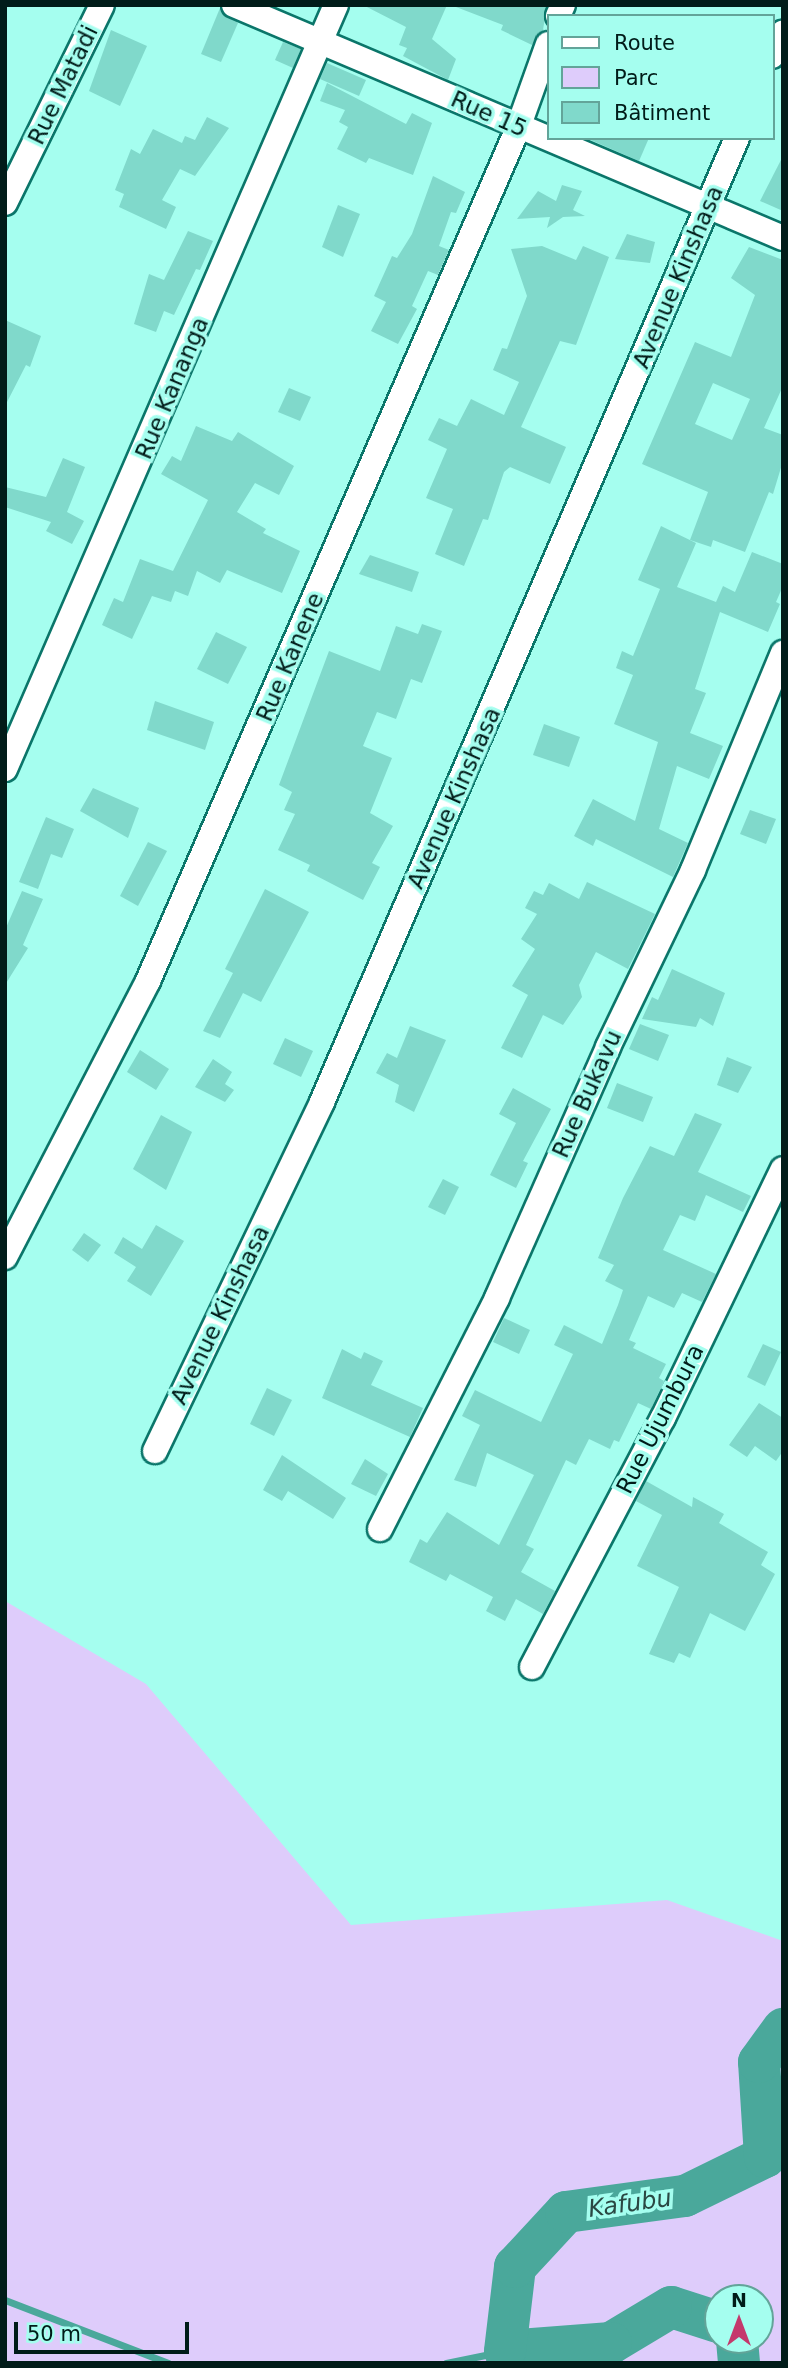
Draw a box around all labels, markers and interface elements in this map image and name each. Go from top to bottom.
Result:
legend [546,14,774,140]
street label: Rue Matadi [22,21,104,149]
text: Route [614,31,675,55]
text: Parc [614,66,658,90]
street label: Rue 15 [447,85,531,143]
text: Bâtiment [614,101,710,125]
street label: Avenue Kinshasa [627,182,729,372]
street label: Rue Kananga [130,313,214,463]
street label: Rue Kanene [250,588,330,726]
street label: Avenue Kinshasa [402,703,506,893]
street label: Rue Bukavu [547,1026,627,1162]
street label: Avenue Kinshasa [165,1221,275,1409]
street label: Rue Ujumbura [610,1340,710,1498]
water label: Kafubu [587,2184,673,2224]
north arrow [704,2284,774,2354]
text: N [731,2289,747,2311]
scale bar [18,2308,192,2352]
text: 50 m [27,2322,81,2346]

